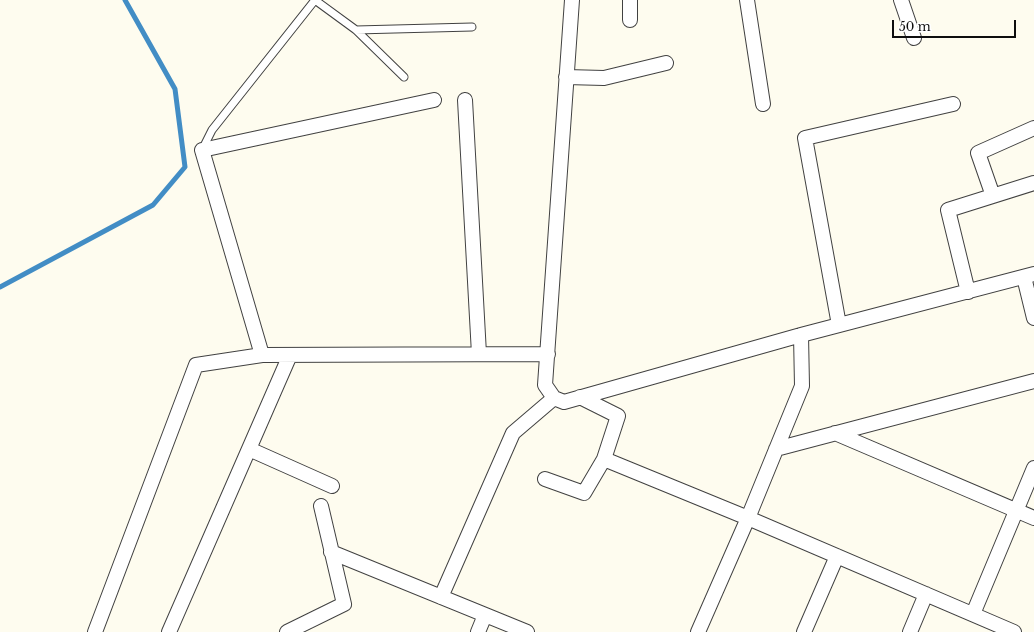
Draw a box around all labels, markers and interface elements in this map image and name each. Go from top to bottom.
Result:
scale bar [894,12,1018,38]
text: 50 m [899,19,931,34]

